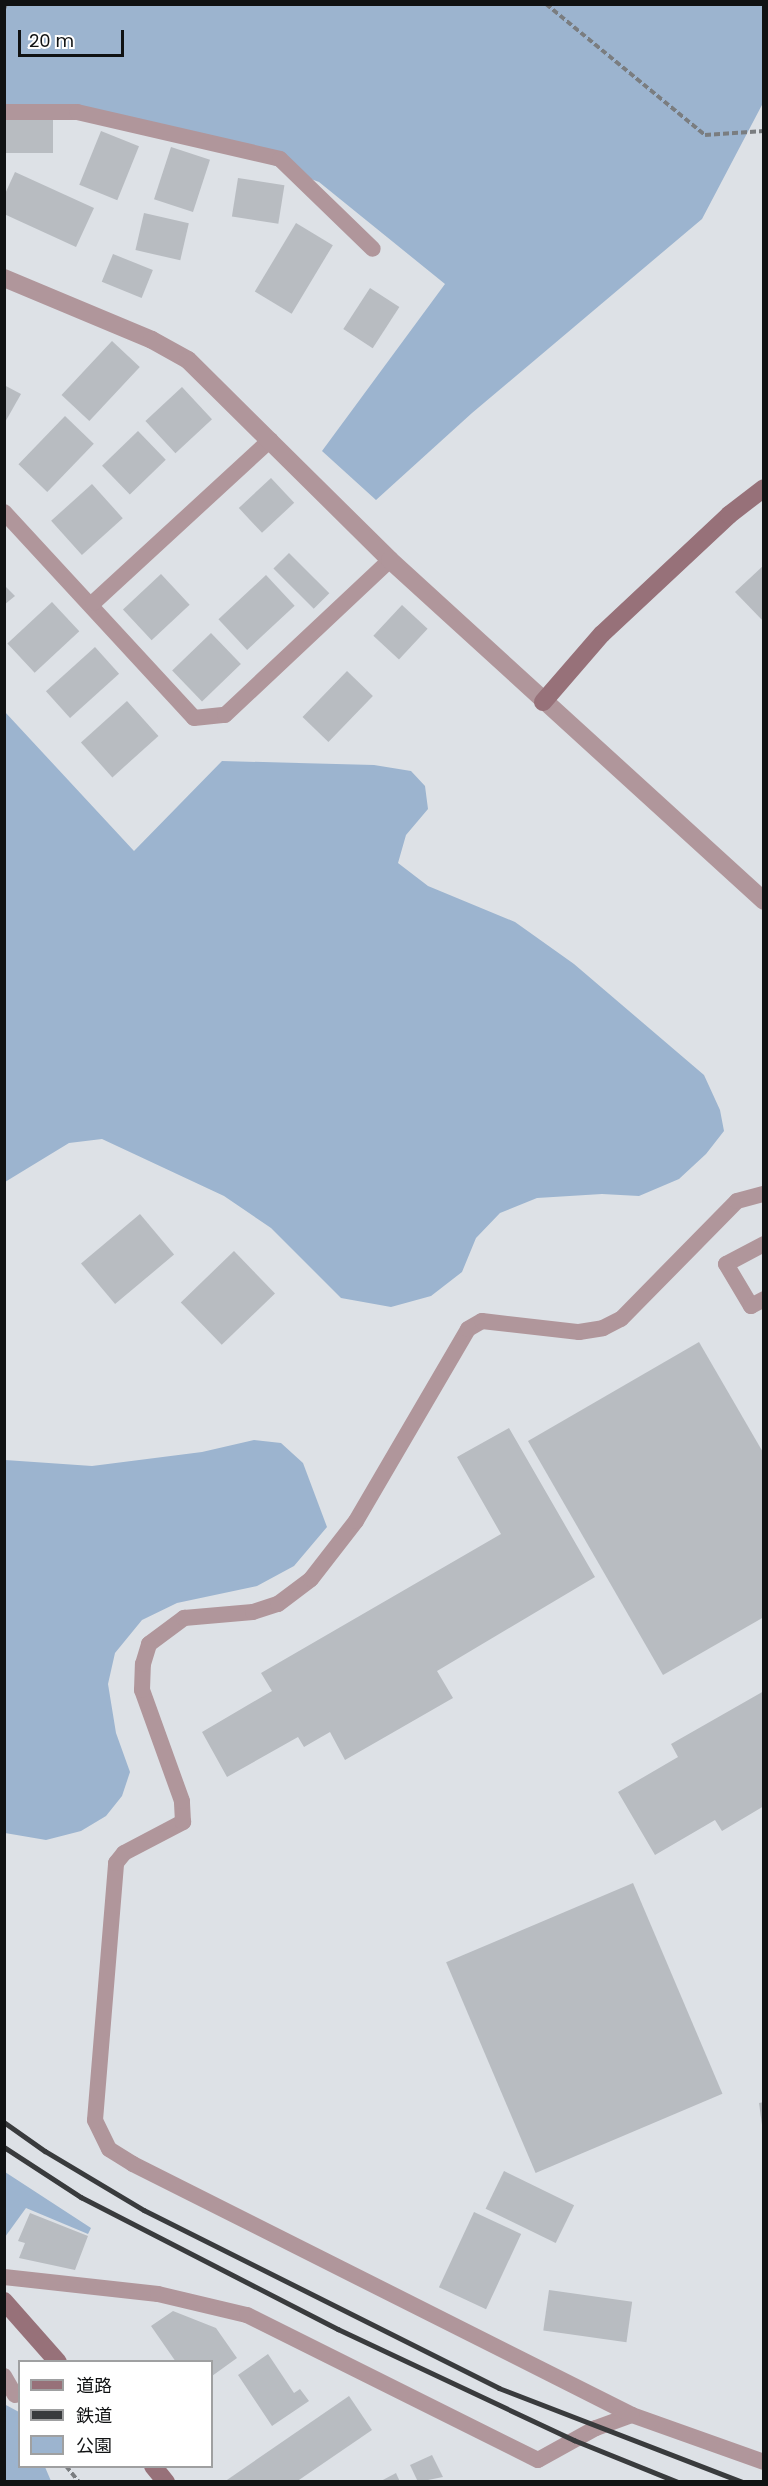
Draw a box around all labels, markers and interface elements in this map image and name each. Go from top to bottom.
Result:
scale bar [21,18,128,56]
text: 20 m [29,28,74,53]
legend [18,2360,213,2468]
text: 道路 [76,2373,112,2398]
text: 鉄道 [76,2403,112,2428]
text: 公園 [76,2433,112,2458]

